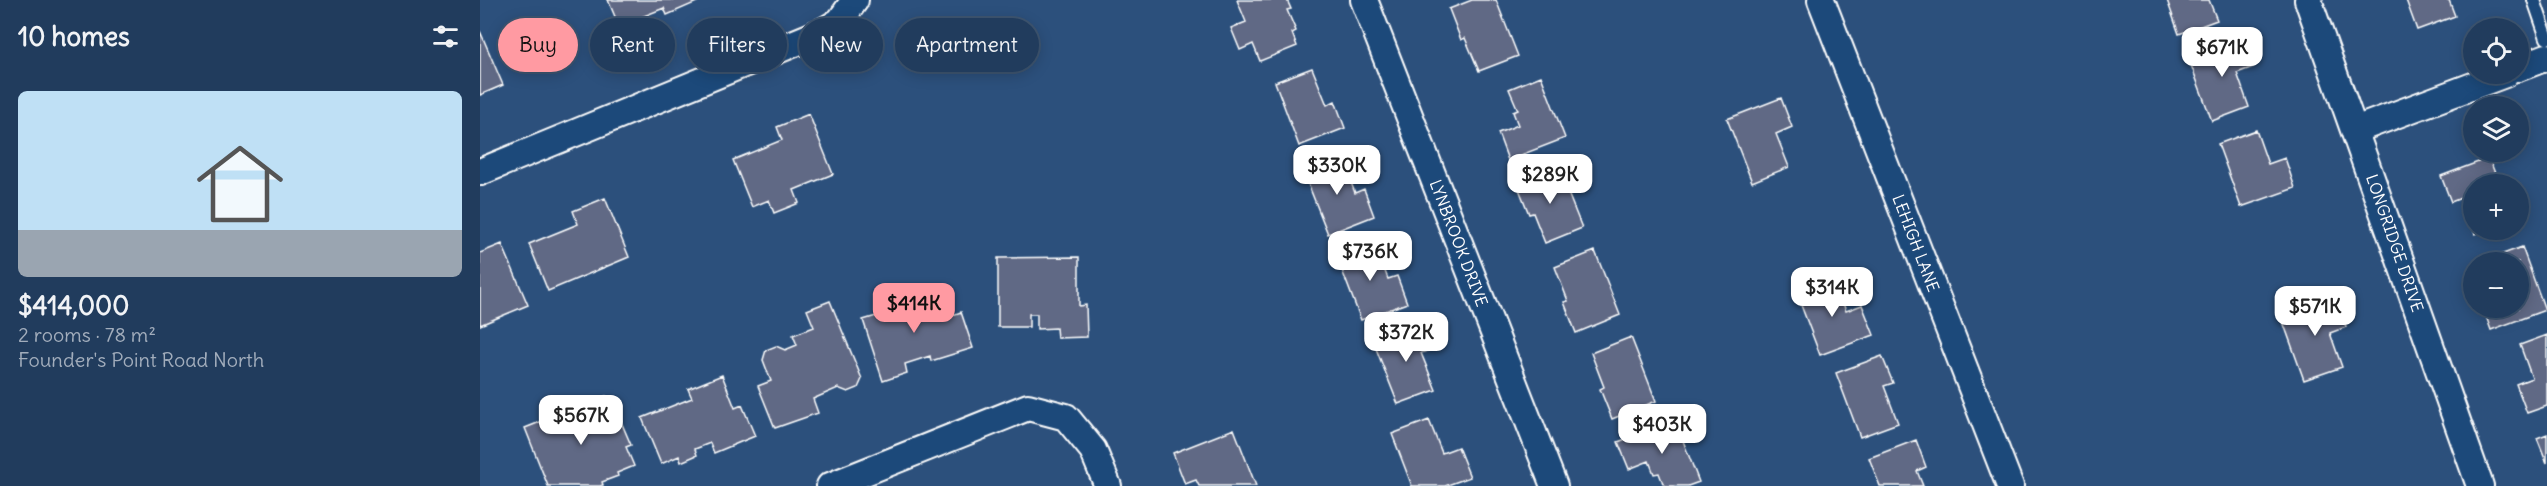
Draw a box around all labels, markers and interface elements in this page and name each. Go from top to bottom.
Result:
chip: Buy [498,18,578,72]
chip: Rent [590,18,675,72]
chip: Filters [687,18,787,72]
chip: New [799,18,883,72]
chip: Apartment [895,18,1039,72]
map controls [2463,18,2529,318]
button: locate [2463,18,2529,84]
text: 10 homes [18,20,130,53]
icon: filters [429,20,462,53]
pin: $671K [2180,27,2264,78]
text: $671K [2196,34,2248,59]
button: layers [2463,96,2529,162]
icon: home [186,130,294,238]
pin: $330K [1295,145,1379,196]
text: $330K [1307,152,1367,177]
pin: $289K [1508,154,1592,205]
text: $289K [1521,161,1579,186]
street label: LONGRIDGE DRIVE [2362,172,2428,314]
button: + [2463,174,2529,240]
street label: LYNBROOK DRIVE [1426,177,1492,309]
street label: LEHIGH LANE [1888,192,1944,294]
pin: $736K [1328,231,1412,282]
text: $736K [1342,238,1398,263]
button: − [2463,252,2529,318]
pin: $314K [1790,267,1874,318]
text: $314K [1805,274,1859,299]
pin: $414K [872,283,956,334]
pin: $571K [2273,286,2357,337]
text: $414,000 [18,289,129,322]
text: $414K [887,290,941,315]
text: $571K [2289,293,2341,318]
pin: $372K [1364,312,1448,363]
text: $372K [1378,319,1434,344]
text: 2 rooms · 78 m² [18,322,156,347]
text: Founder's Point Road North [18,347,264,372]
pin: $567K [539,395,623,446]
text: $567K [553,402,609,427]
pin: $403K [1620,404,1704,455]
text: $403K [1632,411,1692,436]

